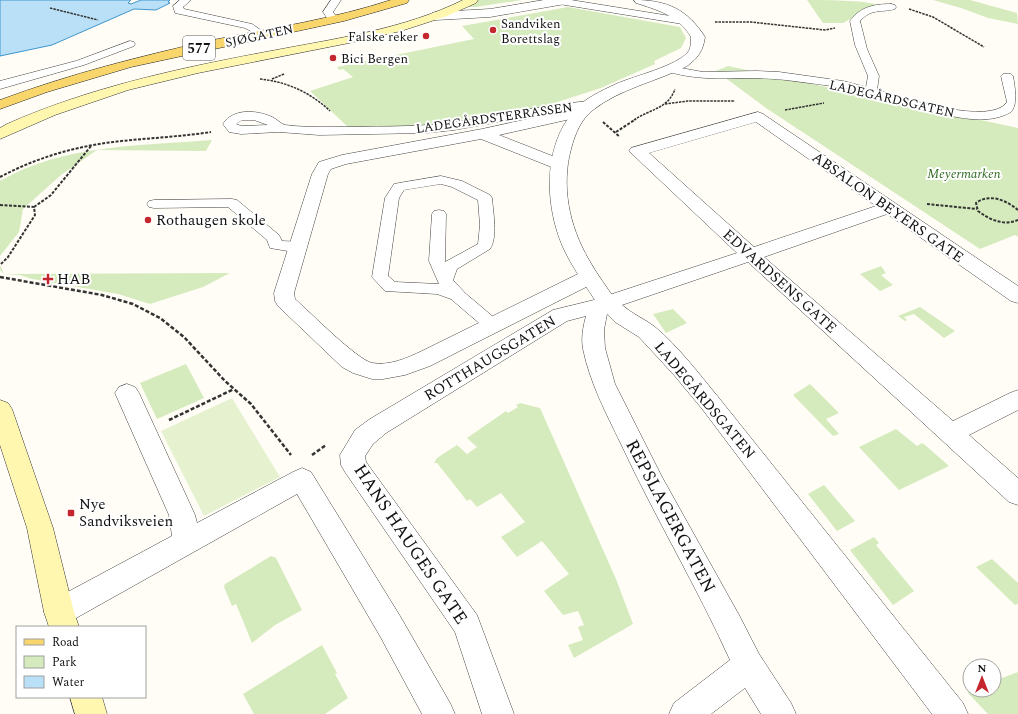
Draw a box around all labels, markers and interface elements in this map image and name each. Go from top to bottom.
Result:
place label: Sandviken Borettslag [501,14,561,49]
street label: SJØGATEN [223,19,295,53]
marker: Sandviken Borettslag [488,25,498,35]
place label: Falske reker [348,27,418,47]
marker: Falske reker [421,31,431,41]
road number: 577 [183,36,215,60]
place label: Bici Bergen [341,49,409,69]
marker: Bici Bergen [328,53,338,63]
street label: LADEGÅRDSGATEN [827,75,956,123]
street label: LADEGÅRDSTERRASSEN [414,97,574,139]
street label: ABSALON BEYERS GATE [807,146,968,269]
park label: Meyermarken [927,164,1001,184]
place label: Rothaugen skole [156,209,266,232]
marker: Rothaugen skole [143,215,153,225]
street label: EDVARDSENS GATE [717,224,842,339]
place label: HAB [57,268,90,291]
marker: HAB [42,273,54,285]
street label: ROTTHAUGSGATEN [420,310,561,407]
street label: LADEGÅRDSGATEN [648,336,761,464]
street label: REPSLAGERGATEN [619,434,723,598]
street label: HANS HAUGES GATE [347,459,474,630]
place label: Nye Sandviksveien [79,493,174,533]
marker: Nye Sandviksveien [66,508,76,518]
legend [16,626,146,698]
text: Road [52,633,79,652]
text: Park [52,653,77,672]
north arrow [962,658,1002,698]
text: N [978,660,987,677]
text: Water [52,673,84,692]

